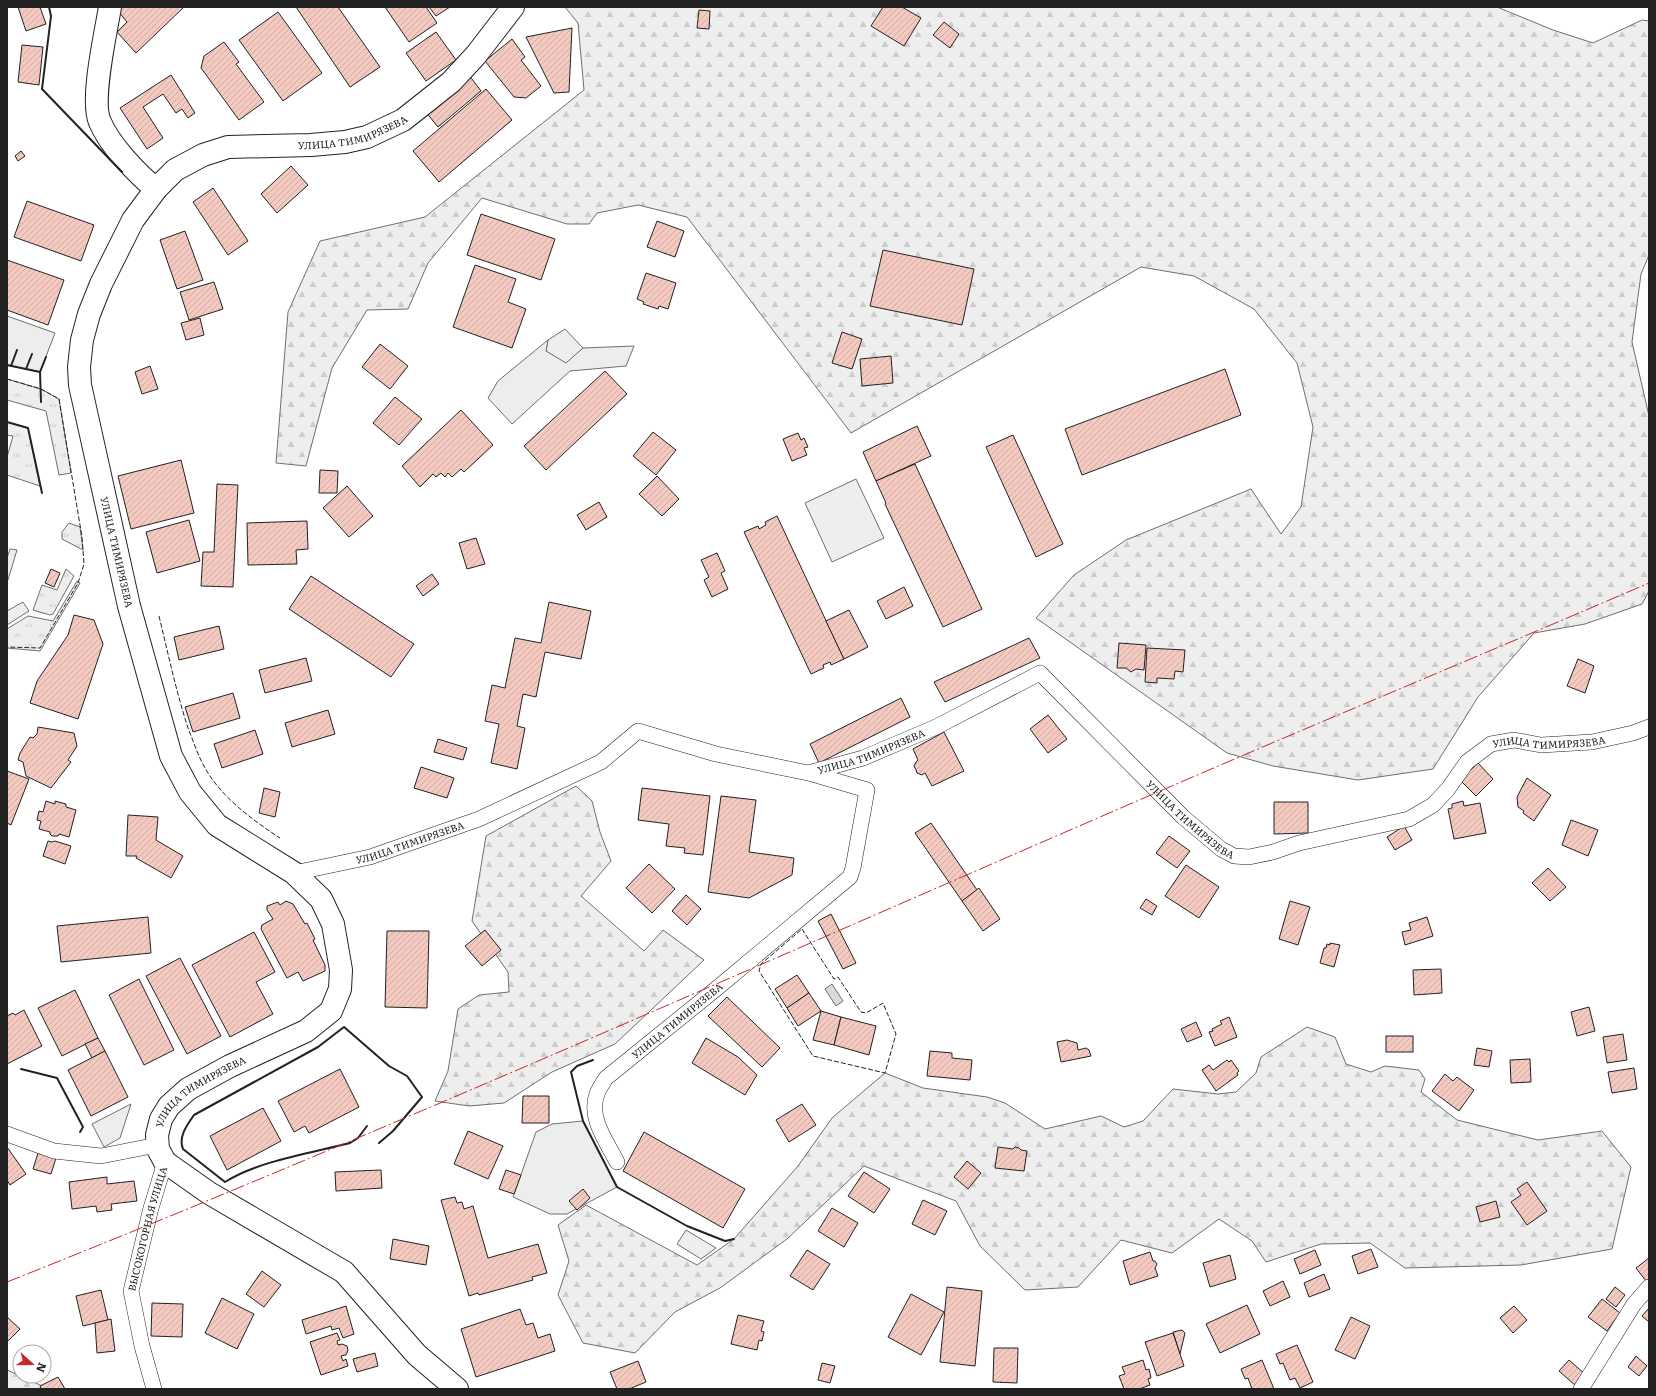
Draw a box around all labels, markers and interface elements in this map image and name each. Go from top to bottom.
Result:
street label: УЛИЦА ТИМИРЯЗЕВА [298,111,411,152]
street label: УЛИЦА ТИМИРЯЗЕВА [97,495,138,609]
street label: УЛИЦА ТИМИРЯЗЕВА [816,724,927,777]
street label: УЛИЦА ТИМИРЯЗЕВА [1491,731,1607,752]
street label: УЛИЦА ТИМИРЯЗЕВА [1143,776,1238,862]
street label: УЛИЦА ТИМИРЯЗЕВА [354,817,466,867]
street label: УЛИЦА ТИМИРЯЗЕВА [628,978,726,1062]
street label: УЛИЦА ТИМИРЯЗЕВА [151,1052,249,1129]
street label: ВЫСОКОГОРНАЯ УЛИЦА [123,1164,170,1292]
north arrow [12,1344,52,1384]
text: N [33,1361,51,1375]

